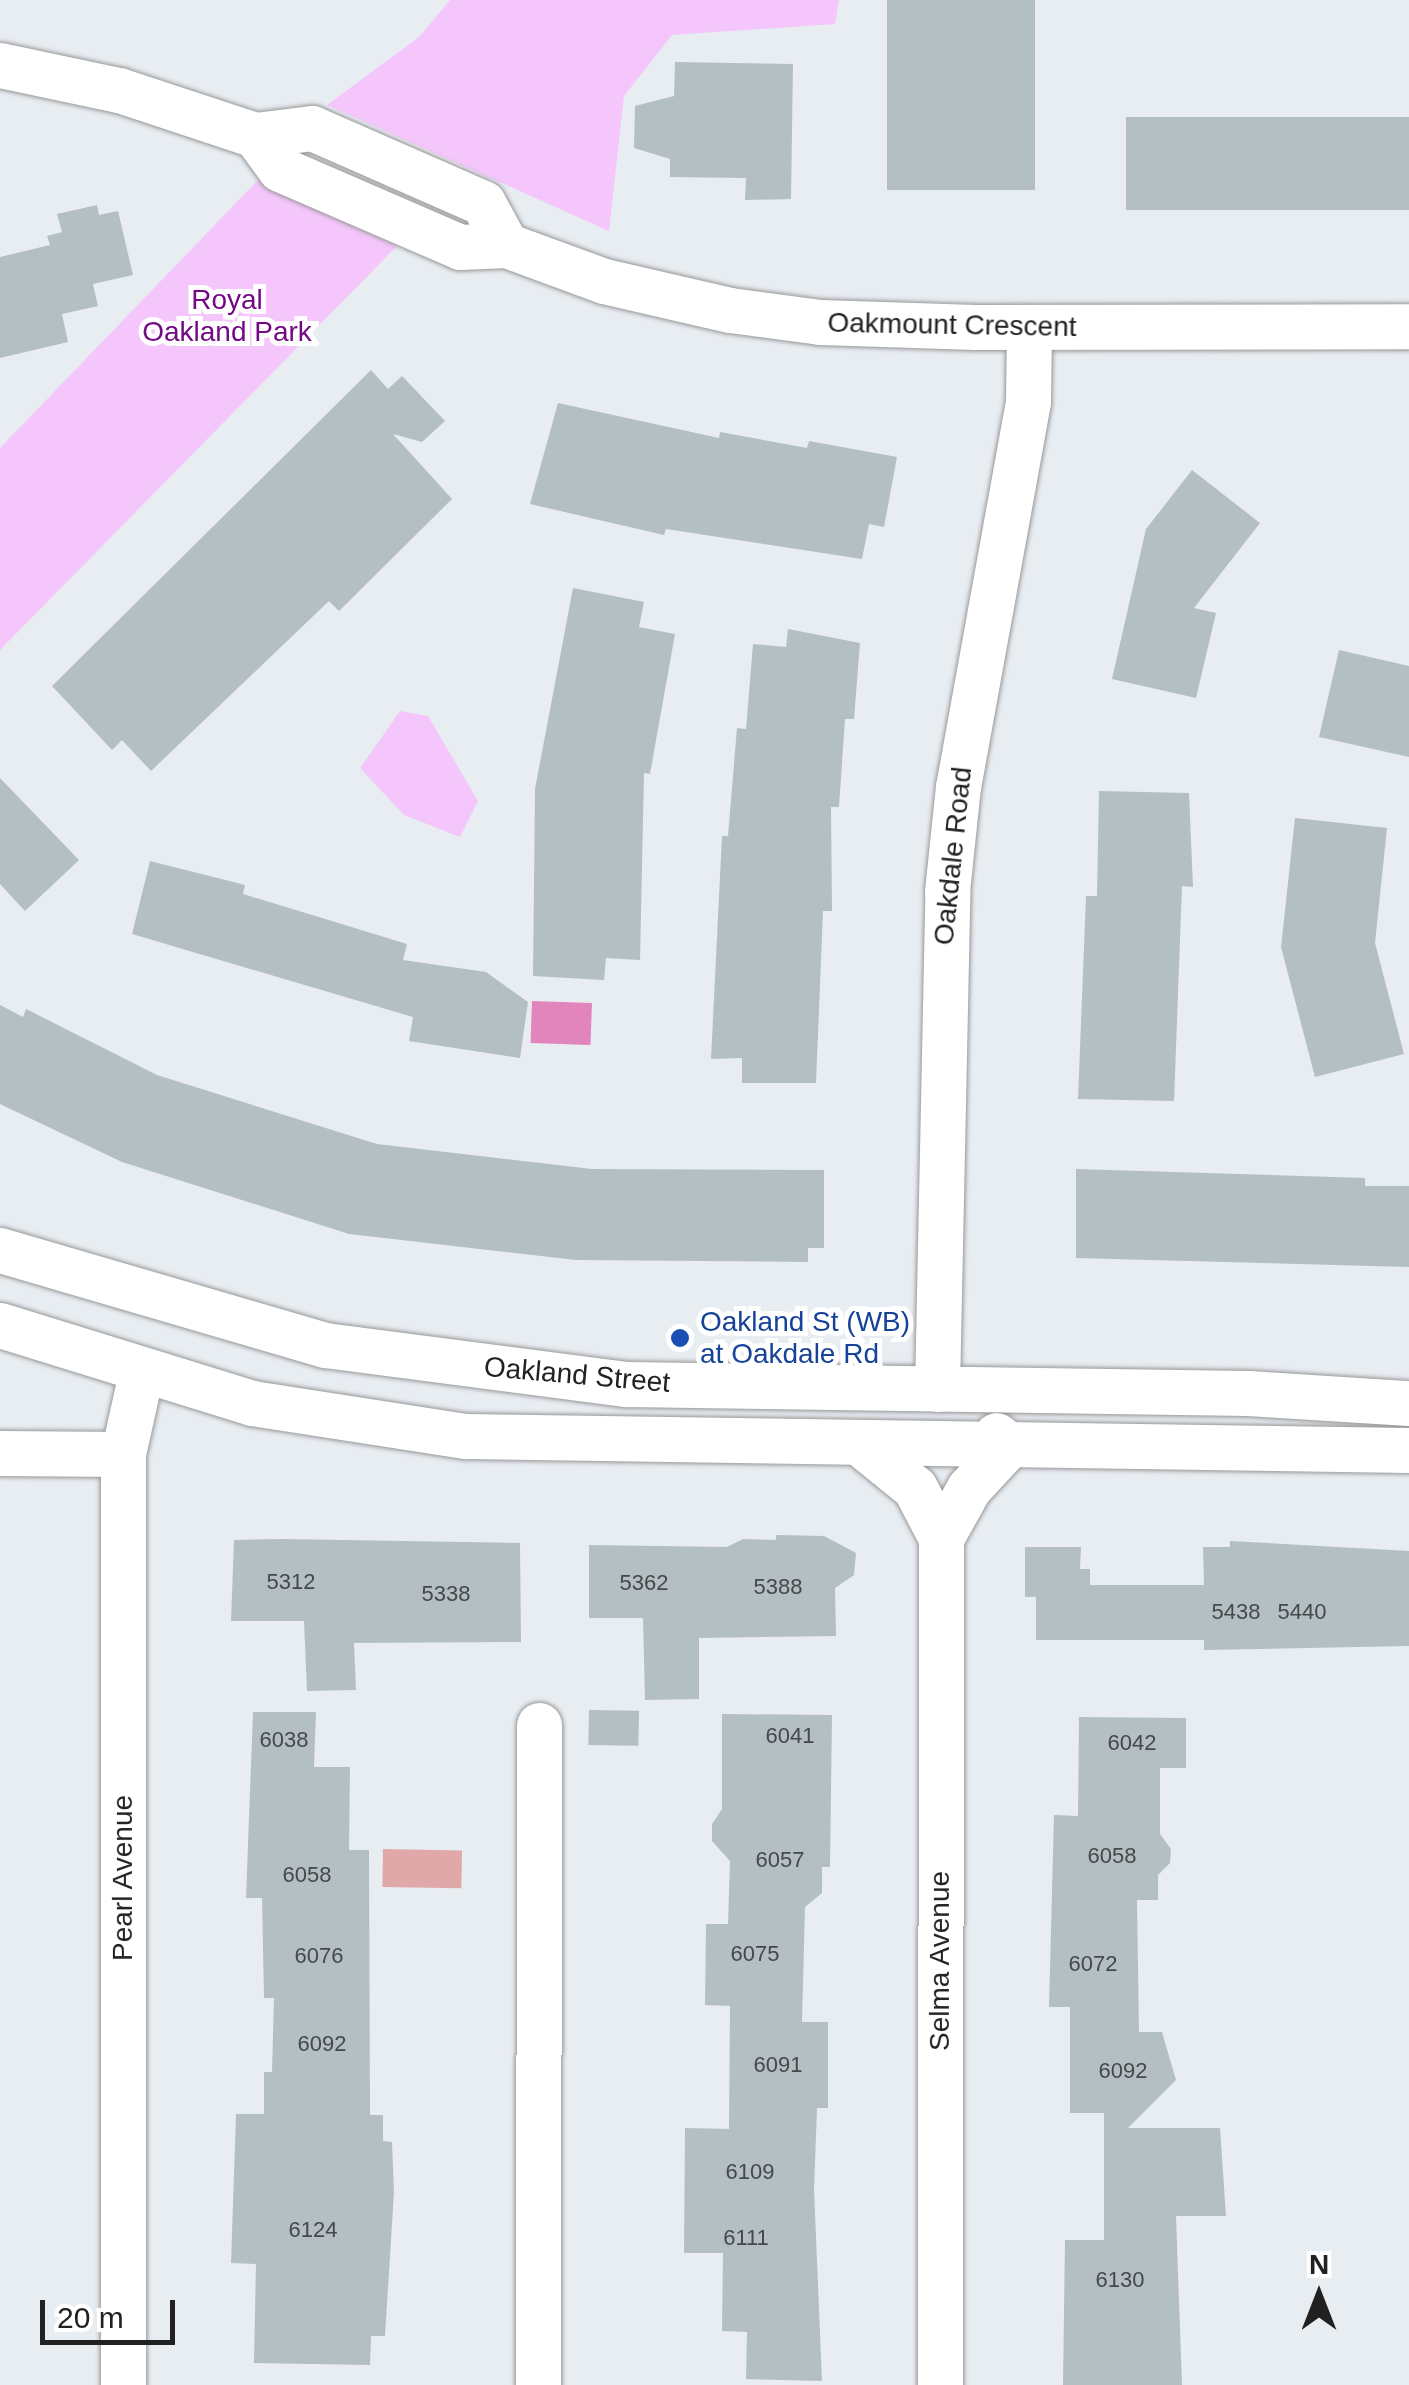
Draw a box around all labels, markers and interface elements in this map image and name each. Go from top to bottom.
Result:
park label: Royal Oakland Park [142,283,312,349]
street label: Oakmount Crescent [827,306,1077,344]
street label: Oakdale Road [927,765,979,947]
place label: Oakland St (WB) at Oakdale Rd [700,1305,910,1371]
marker: Oakland St (WB) at Oakdale Rd [669,1327,691,1349]
street label: Oakland Street [483,1350,671,1400]
house number: 5312 [267,1569,315,1595]
house number: 5362 [620,1570,668,1596]
house number: 5388 [754,1574,802,1600]
house number: 5338 [422,1581,470,1607]
house number: 5438 [1212,1599,1260,1625]
house number: 5440 [1278,1599,1326,1625]
house number: 6041 [766,1723,814,1749]
house number: 6038 [260,1727,308,1753]
house number: 6042 [1108,1730,1156,1756]
street label: Pearl Avenue [106,1794,140,1962]
house number: 6058 [1088,1843,1136,1869]
house number: 6057 [756,1847,804,1873]
house number: 6058 [283,1862,331,1888]
street label: Selma Avenue [923,1870,957,2052]
house number: 6075 [731,1941,779,1967]
house number: 6076 [295,1943,343,1969]
house number: 6072 [1069,1951,1117,1977]
house number: 6092 [298,2031,346,2057]
house number: 6091 [754,2052,802,2078]
house number: 6092 [1099,2058,1147,2084]
house number: 6109 [726,2159,774,2185]
house number: 6124 [289,2217,337,2243]
house number: 6111 [723,2225,769,2251]
north arrow [1269,2245,1369,2345]
text: N [1309,2249,1329,2280]
house number: 6130 [1096,2267,1144,2293]
scale bar [45,2280,180,2342]
text: 20 m [57,2301,124,2334]

